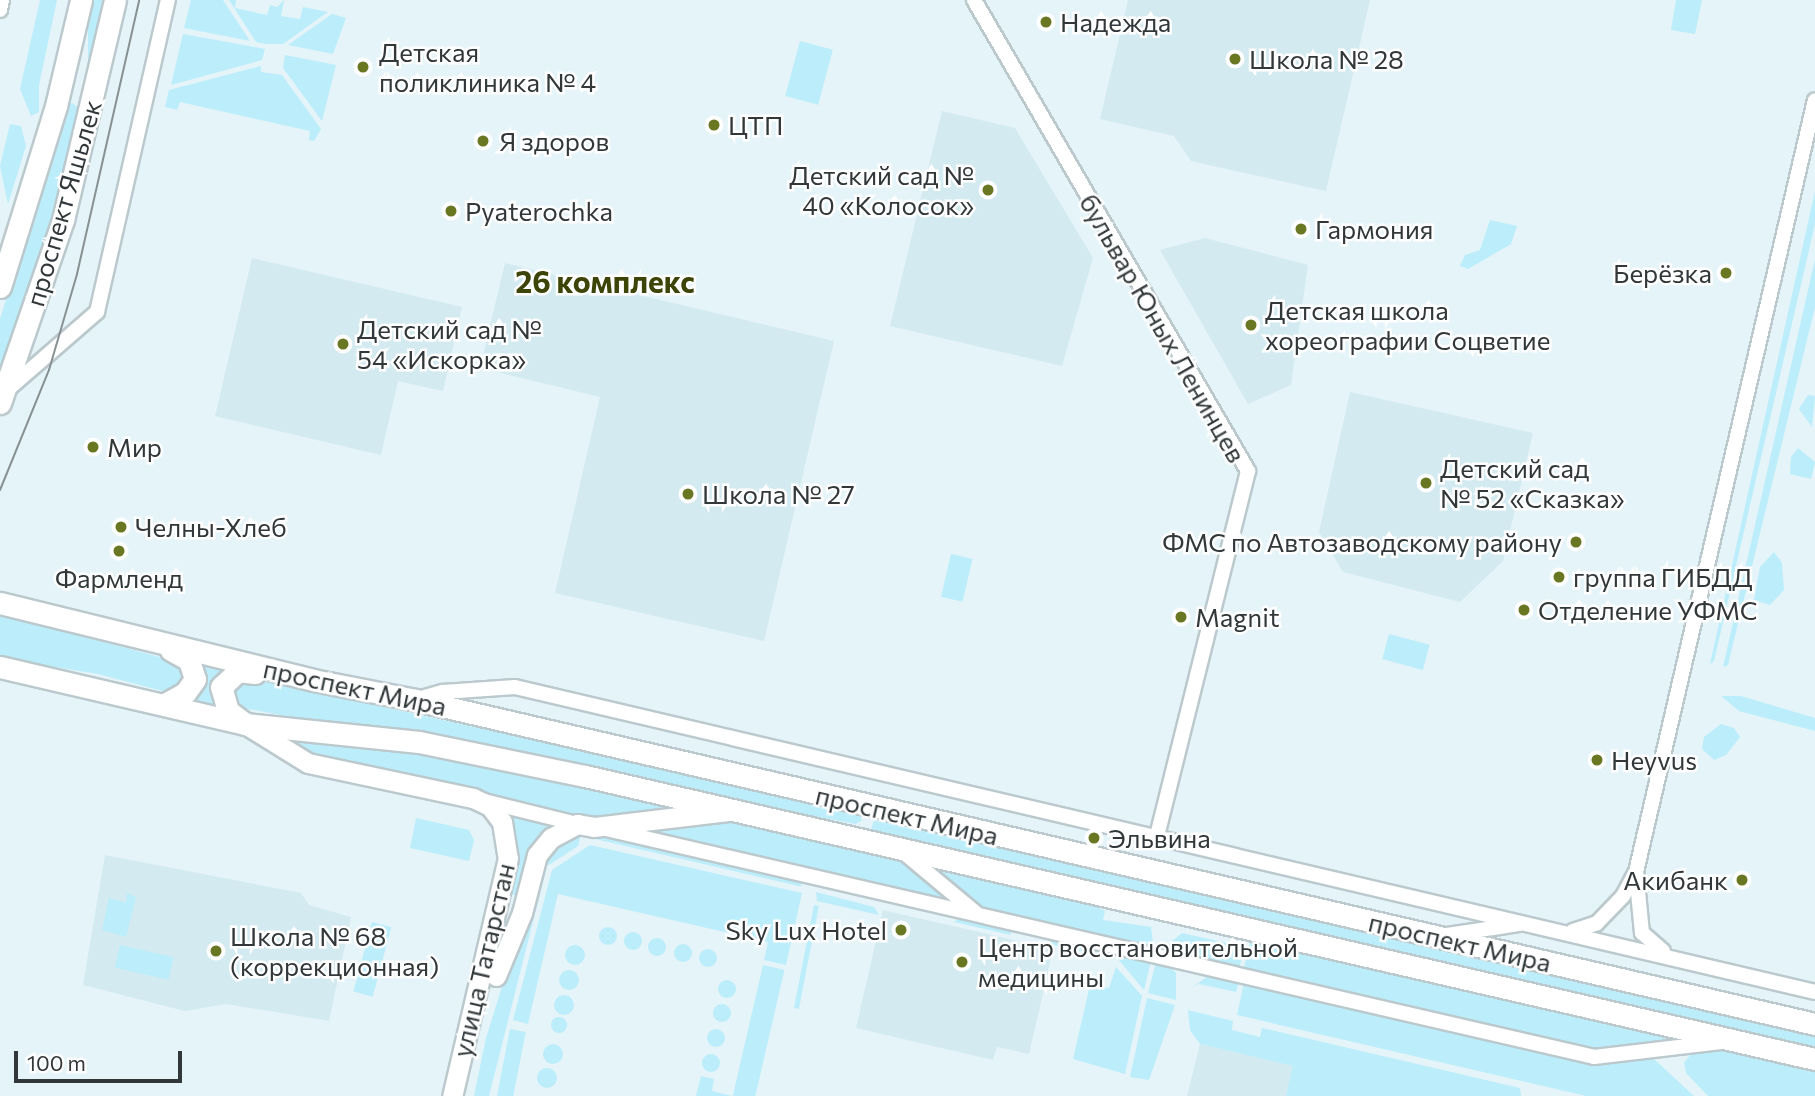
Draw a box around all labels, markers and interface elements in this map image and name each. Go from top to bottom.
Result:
place label: Надежда [1060,6,1171,38]
marker: Надежда [1038,14,1054,30]
place label: Детская поликлиника № 4 [379,36,596,98]
place label: Школа № 28 [1249,43,1404,75]
marker: Школа № 28 [1227,51,1243,67]
marker: Детская поликлиника № 4 [353,57,373,77]
street label: проспект Яшьлек [19,96,107,310]
place label: ЦТП [728,109,783,141]
marker: ЦТП [706,117,722,133]
place label: Я здоров [499,125,609,157]
marker: Я здоров [473,131,493,151]
place label: Детский сад № 40 «Колосок» [789,159,974,220]
marker: Детский сад № 40 «Колосок» [980,182,996,198]
street label: бульвар Юных Ленинцев [1073,188,1253,468]
place label: Pyaterochka [465,195,613,227]
marker: Pyaterochka [443,203,459,219]
place label: Гармония [1315,213,1433,245]
marker: Гармония [1293,221,1309,237]
place label: Берёзка [1613,257,1712,289]
district label: 26 комплекс [515,263,695,299]
marker: Берёзка [1718,265,1734,281]
place label: Детская школа хореографии Соцветие [1265,294,1550,356]
place label: Детский сад № 54 «Искорка» [357,313,542,374]
marker: Детская школа хореографии Соцветие [1243,317,1259,333]
marker: Детский сад № 54 «Искорка» [335,336,351,352]
place label: Мир [107,431,162,463]
marker: Мир [85,439,101,455]
place label: Детский сад № 52 «Сказка» [1440,452,1624,514]
marker: Детский сад № 52 «Сказка» [1418,475,1434,491]
place label: Школа № 27 [702,478,855,510]
marker: Школа № 27 [680,486,696,502]
place label: Челны-Хлеб [135,511,287,543]
marker: Челны-Хлеб [113,519,129,535]
place label: ФМС по Автозаводскому району [1162,526,1562,558]
marker: ФМС по Автозаводскому району [1568,534,1584,550]
marker: Фармленд [111,543,127,559]
place label: группа ГИБДД [1573,561,1753,593]
place label: Фармленд [55,562,183,594]
marker: группа ГИБДД [1551,569,1567,585]
place label: Отделение УФМС [1538,594,1757,626]
place label: Magnit [1195,601,1280,633]
marker: Отделение УФМС [1516,602,1532,618]
marker: Magnit [1173,609,1189,625]
street label: проспект Мира [261,652,449,722]
place label: Heyvus [1611,744,1697,776]
marker: Heyvus [1589,752,1605,768]
street label: проспект Мира [813,779,1001,851]
place label: Эльвина [1108,822,1211,854]
marker: Эльвина [1086,830,1102,846]
street label: улица Татарстан [445,860,521,1060]
place label: Акибанк [1623,864,1728,896]
marker: Акибанк [1734,872,1750,888]
street label: проспект Мира [1366,906,1554,978]
place label: Sky Lux Hotel [725,914,887,946]
place label: Школа № 68 (коррекционная) [230,920,439,982]
marker: Sky Lux Hotel [893,922,909,938]
place label: Центр восстановительной медицины [978,931,1298,992]
marker: Школа № 68 (коррекционная) [208,943,224,959]
marker: Центр восстановительной медицины [952,952,972,972]
scale bar [18,1036,186,1080]
text: 100 m [27,1050,86,1075]

